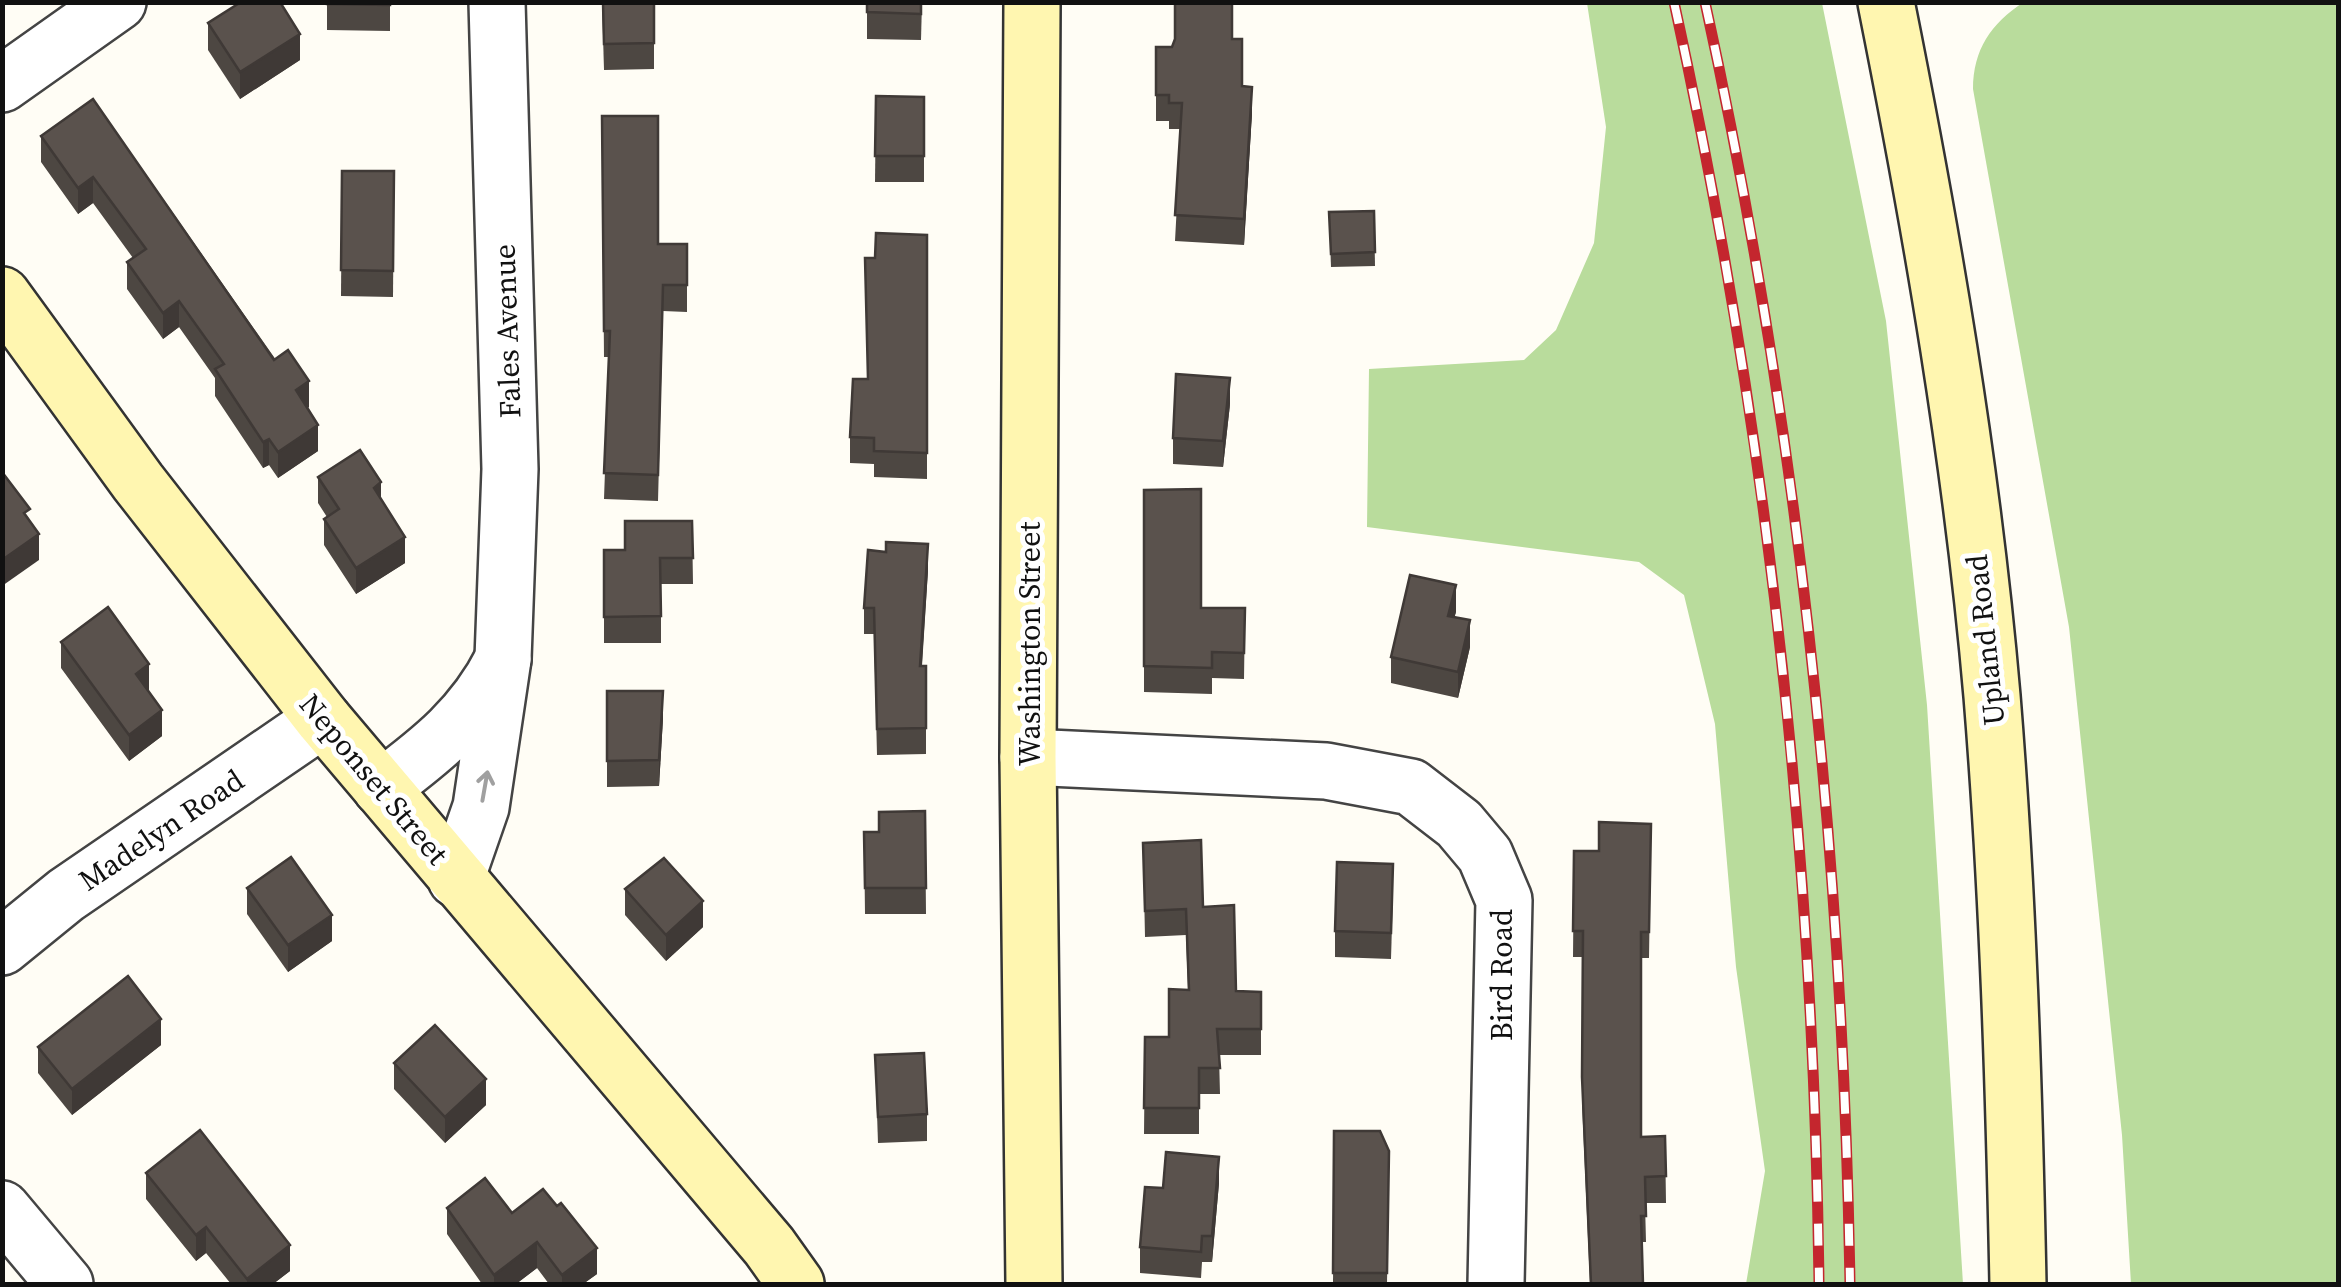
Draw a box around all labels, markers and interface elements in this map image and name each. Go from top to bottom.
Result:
street label: Fales Avenue [483,243,531,419]
street label: Washington Street [1009,522,1050,766]
street label: Upland Road [1956,552,2014,728]
street label: Neponset Street [290,685,458,873]
street label: Madelyn Road [70,760,252,900]
one-way arrow [476,770,495,803]
street label: Bird Road [1481,909,1522,1041]

